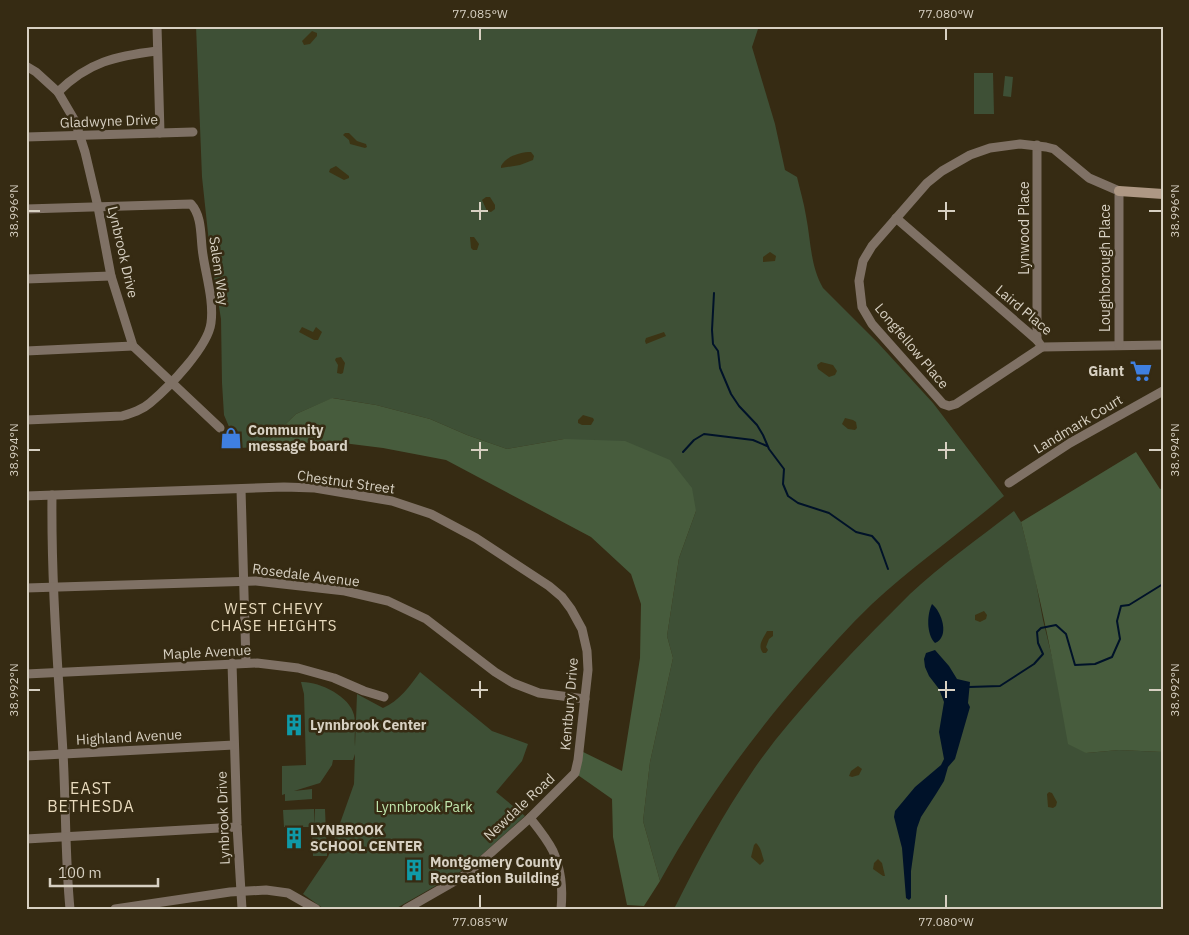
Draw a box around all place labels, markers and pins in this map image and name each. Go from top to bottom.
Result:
supermarket icon: Giant [1128,358,1154,384]
place label: Giant [1088,362,1124,380]
place label: Community message board [248,421,348,455]
shop icon: Community message board [218,425,244,451]
building icon: Lynnbrook Center [281,712,307,738]
place label: Lynnbrook Center [310,716,427,734]
place label: LYNBROOK SCHOOL CENTER [310,821,423,855]
building icon: LYNBROOK SCHOOL CENTER [281,825,307,851]
place label: Montgomery County Recreation Building [430,853,563,887]
building icon: Montgomery County Recreation Building [401,857,427,883]

